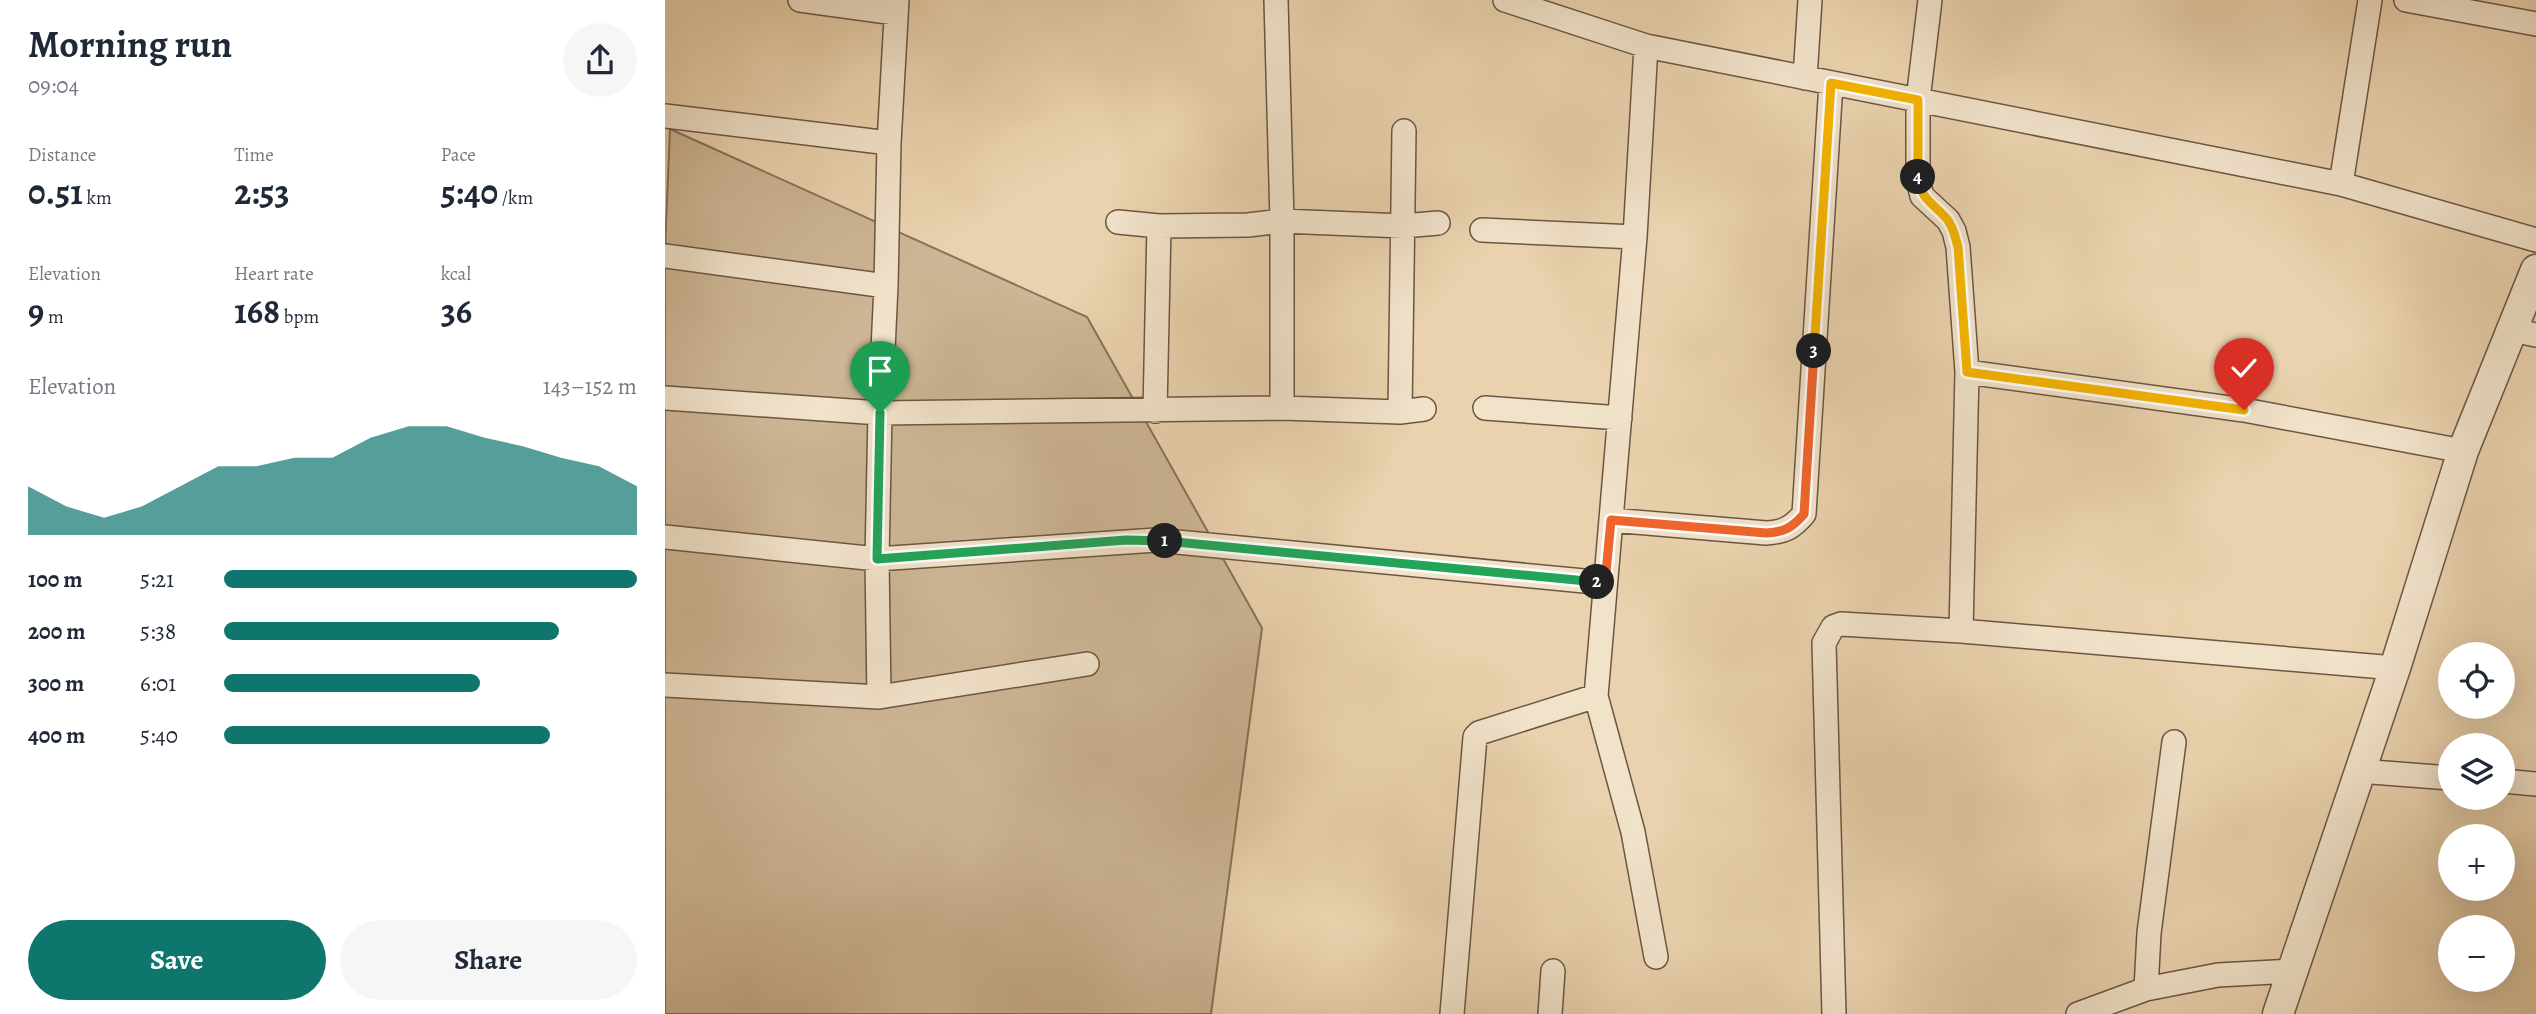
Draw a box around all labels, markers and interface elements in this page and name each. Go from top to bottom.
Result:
text: Morning run [28,18,232,70]
button: share [563,23,637,97]
text: 09:04 [28,70,79,101]
text: Distance [28,142,96,168]
text: Time [234,142,274,168]
text: Pace [441,142,476,168]
pin: 4 [1901,160,1935,194]
text: 4 [1913,163,1922,189]
text: 0.51 [28,168,83,216]
text: 2:53 [234,168,290,216]
text: 5:40 [441,168,498,216]
text: km [83,185,112,211]
text: /km [498,185,533,211]
text: Elevation [28,261,101,287]
text: Heart rate [234,261,314,287]
text: kcal [441,261,471,287]
text: 9 [28,287,44,335]
text: 168 [234,287,280,335]
text: 36 [441,287,472,335]
text: m [44,304,64,330]
text: bpm [280,304,319,330]
pin: 3 [1797,334,1831,368]
text: 3 [1809,337,1818,363]
pin [2214,338,2274,410]
pin [850,341,910,413]
icon: check [2225,349,2263,387]
icon: arrive [861,352,899,390]
text: Elevation [28,371,116,402]
text: 143–152 m [543,371,637,402]
pin: 1 [1147,524,1183,558]
text: 1 [1161,527,1168,553]
text: 100 m [28,564,83,595]
text: 5:21 [140,564,174,595]
pin: 2 [1579,564,1615,600]
text: 2 [1592,568,1601,594]
text: 200 m [28,616,86,647]
text: 5:38 [140,616,176,647]
map controls [2438,642,2515,992]
button: locate [2438,642,2515,719]
text: 300 m [28,668,84,699]
text: 6:01 [140,668,176,699]
text: 400 m [28,720,85,751]
text: 5:40 [140,720,178,751]
button: layers [2438,733,2515,810]
button: + [2438,824,2515,901]
button: − [2438,915,2515,992]
button: Save [28,920,326,1000]
button: Share [340,920,637,1000]

